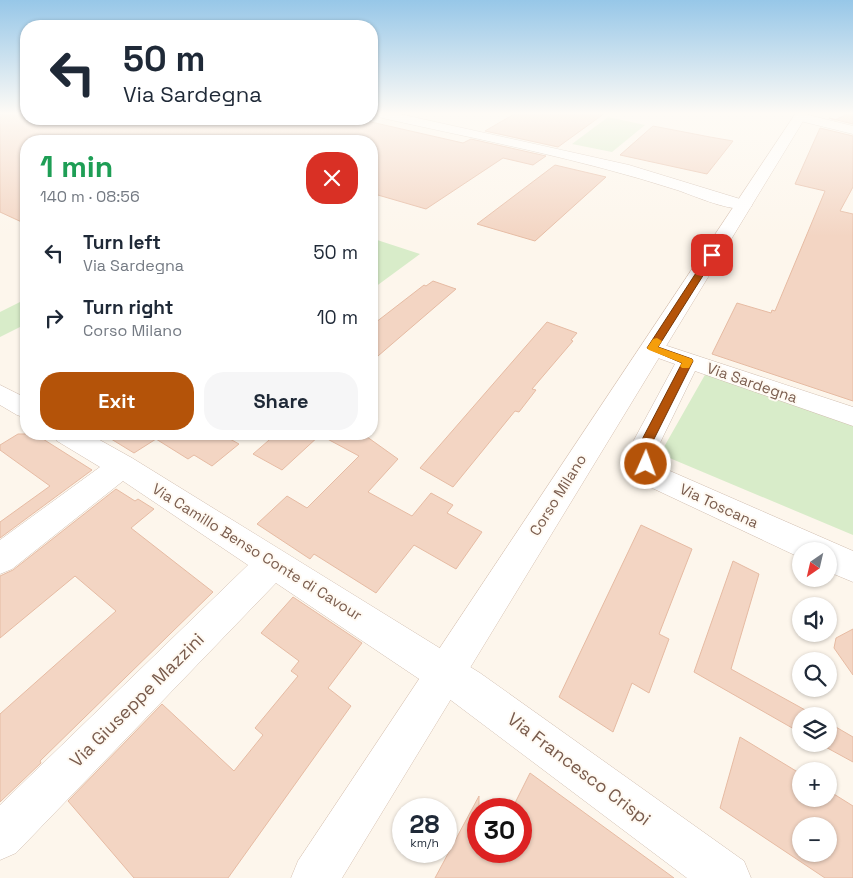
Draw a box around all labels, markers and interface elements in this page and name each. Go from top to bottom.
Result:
text: 50 m [123,37,205,81]
icon: left [40,40,105,105]
text: Via Sardegna [123,80,262,108]
text: 1 min [40,147,113,186]
button: close [306,152,358,204]
text: 140 m · 08:56 [40,186,140,207]
text: Turn left [83,230,161,255]
pin [691,234,733,276]
icon: left [40,239,68,267]
text: 50 m [313,240,358,265]
icon: arrive [698,241,726,269]
text: Via Sardegna [83,255,184,276]
text: Turn right [83,295,173,320]
icon: right [40,304,68,332]
text: 10 m [317,305,358,330]
text: Corso Milano [83,320,182,341]
street label: Via Sardegna [704,358,800,407]
button: Exit [40,372,194,430]
button: Share [204,372,358,430]
position arrow [619,437,671,489]
street label: Corso Milano [525,450,590,539]
street label: Via Camillo Benso Conte di Cavour [149,479,366,624]
street label: Via Toscana [677,479,762,532]
north arrow [792,542,838,588]
map controls [792,542,837,862]
button: sound [792,597,837,642]
street label: Via Giuseppe Mazzini [65,628,209,772]
button: search [792,652,837,697]
street label: Via Francesco Crispi [503,707,656,830]
button: layers [792,707,837,752]
button: + [792,762,837,807]
speed limit sign: 30 [467,798,532,863]
text: 28 [410,808,439,840]
button: − [792,817,837,862]
text: km/h [410,835,439,851]

